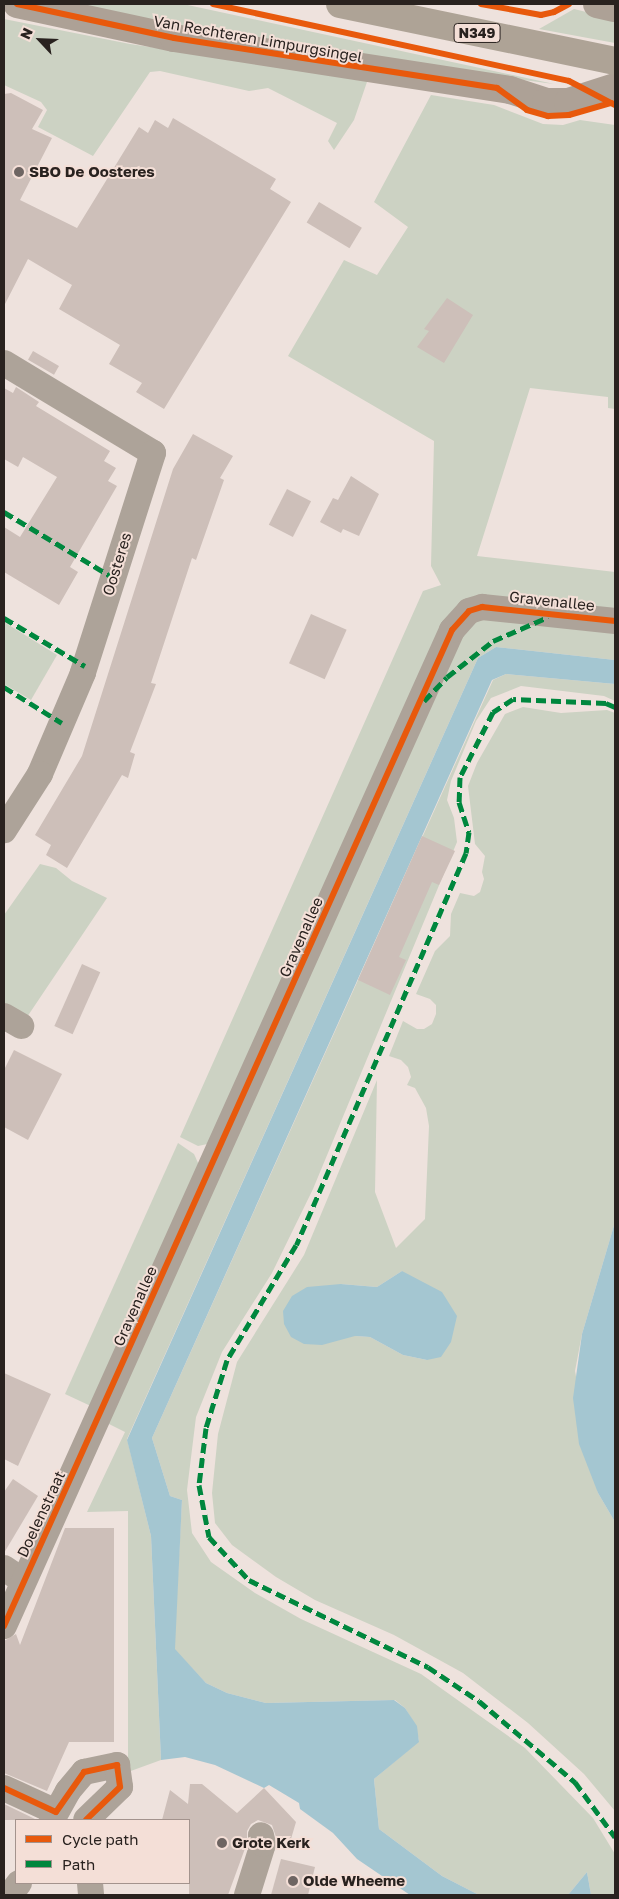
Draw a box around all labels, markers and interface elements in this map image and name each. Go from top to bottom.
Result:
street label: Van Rechteren Limpurgsingel [152,12,364,66]
north arrow [15,15,65,65]
road number: N349 [453,22,501,44]
text: N [16,25,36,42]
place label: SBO De Oosteres [29,163,155,181]
marker: SBO De Oosteres [13,166,25,178]
street label: Oosteres [99,530,135,598]
street label: Gravenallee [508,588,596,614]
street label: Gravenallee [275,894,327,980]
street label: Gravenallee [109,1263,161,1349]
street label: Doelenstraat [13,1468,69,1560]
legend [15,1819,190,1884]
text: Cycle path [62,1830,138,1848]
place label: Grote Kerk [232,1834,310,1852]
marker: Grote Kerk [216,1837,228,1849]
text: Path [62,1855,95,1873]
place label: Olde Wheeme [303,1872,405,1890]
marker: Olde Wheeme [287,1875,299,1887]

